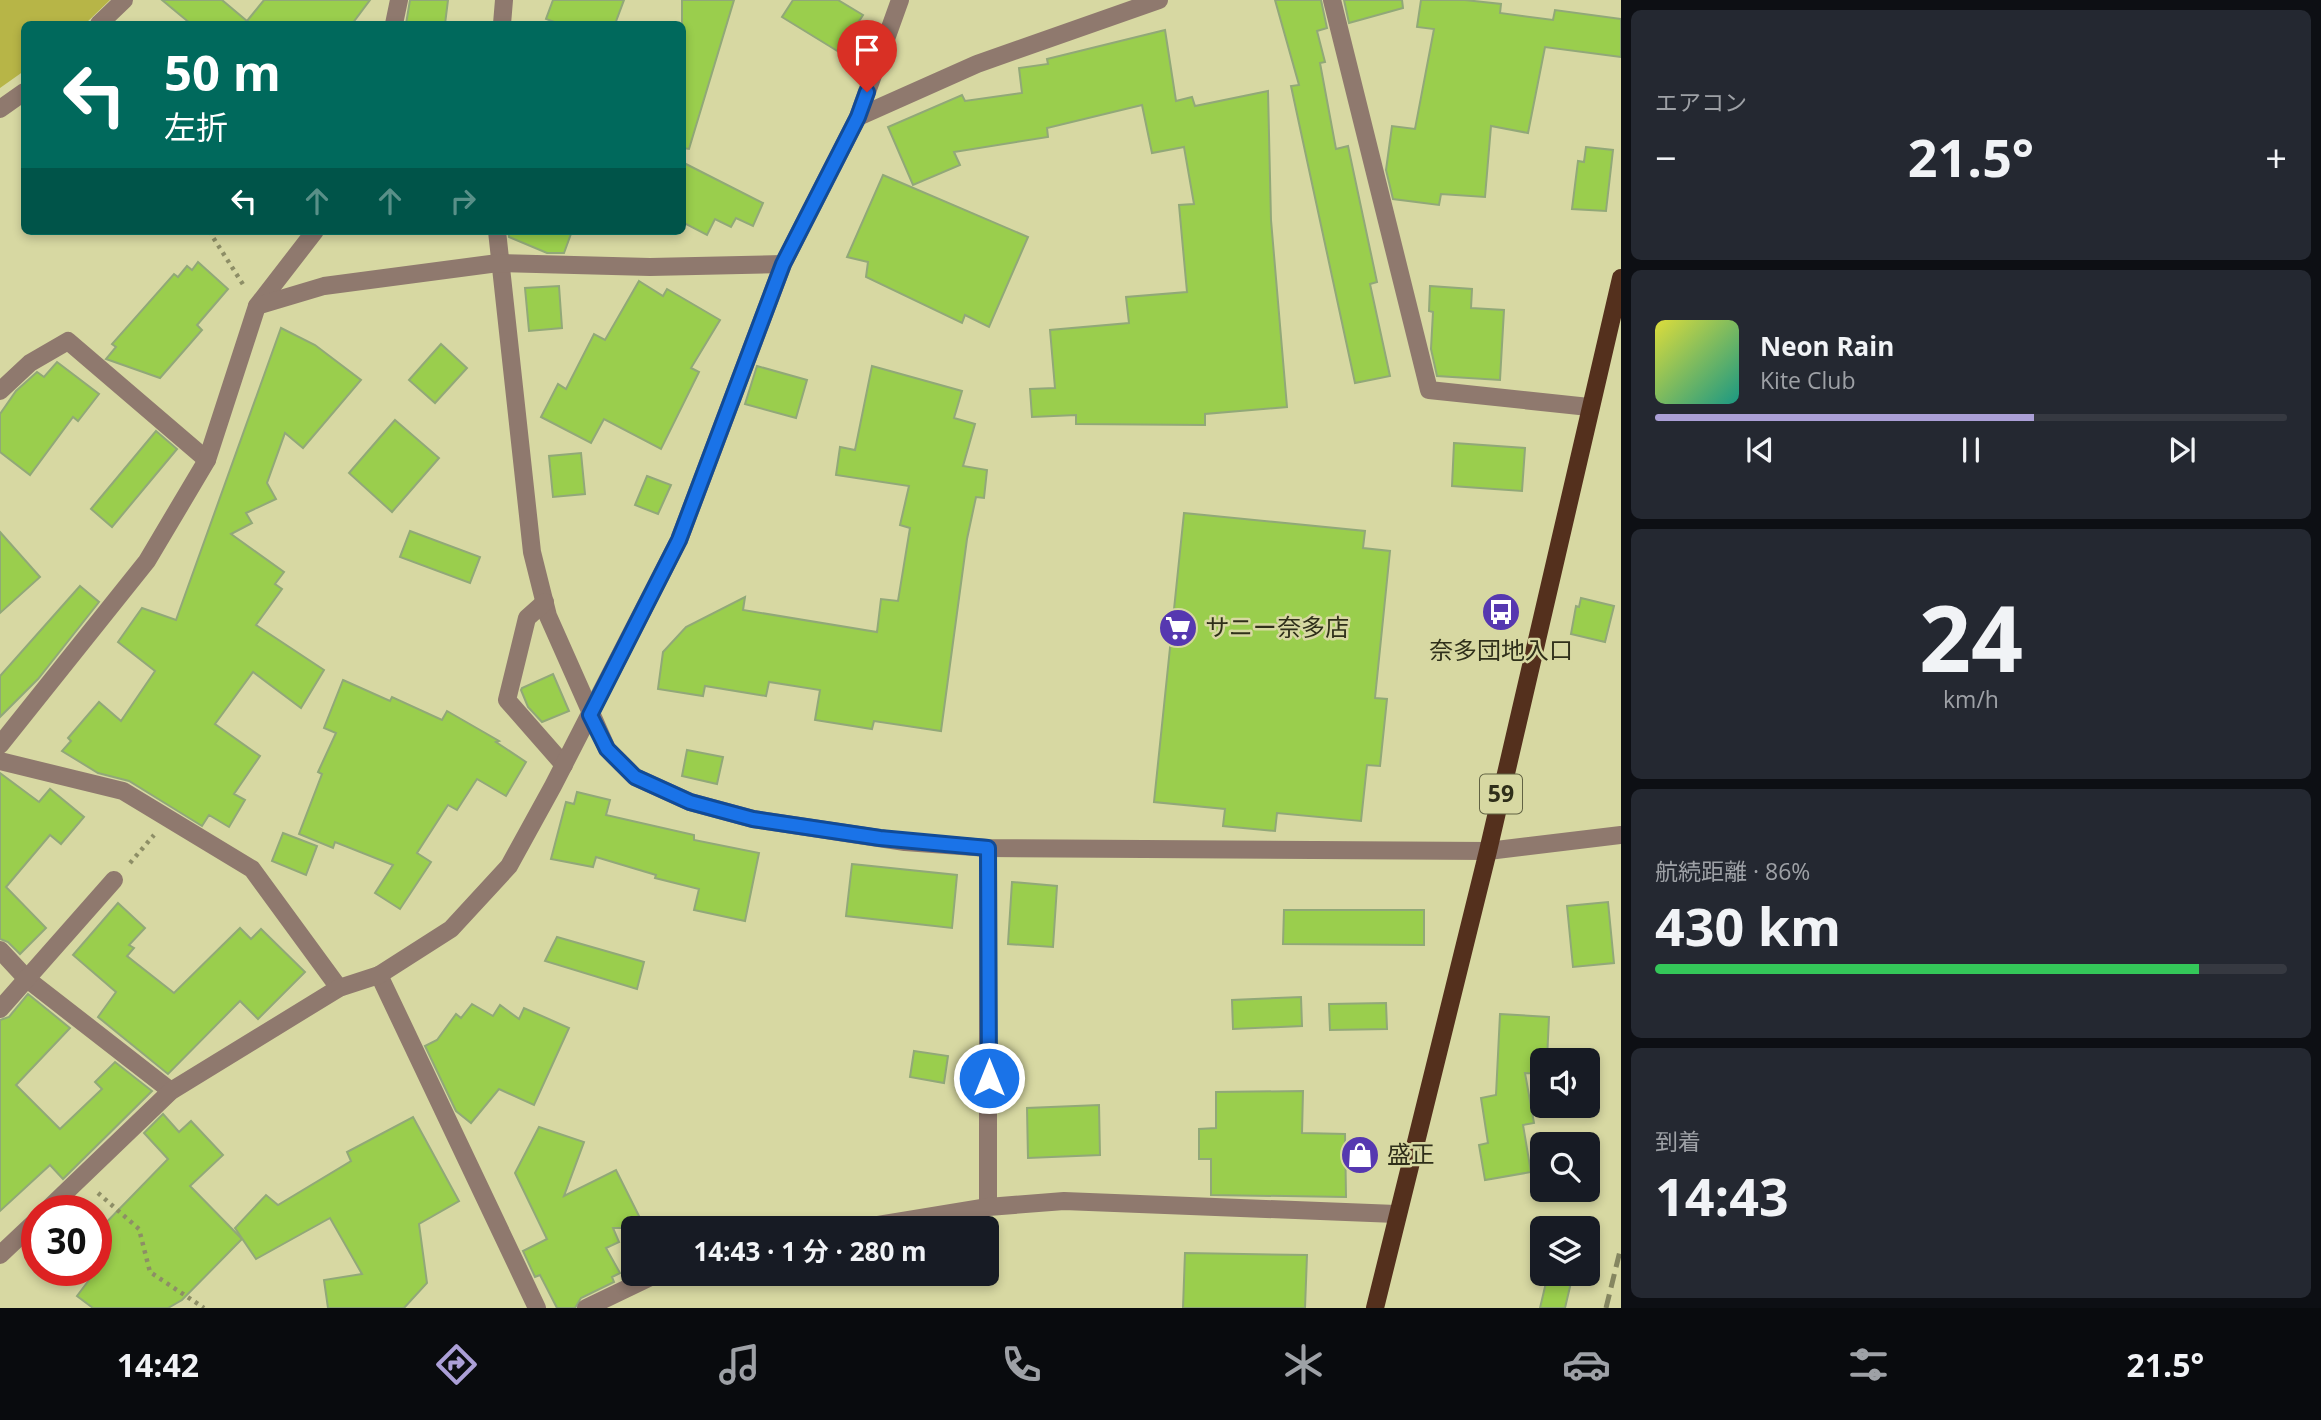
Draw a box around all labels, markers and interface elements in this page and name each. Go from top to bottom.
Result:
pin [837,20,897,92]
icon: arrive [848,31,886,69]
text: 50 m [164,39,281,105]
icon: left [49,49,140,140]
text: エアコン [1655,86,1747,118]
text: 左折 [164,105,228,148]
text: 21.5° [1908,121,2034,192]
text: − [1655,131,1677,183]
text: + [2265,131,2287,183]
icon: left [225,182,263,220]
icon: ahead [298,182,336,220]
icon: ahead [371,182,409,220]
icon: right [444,182,482,220]
text: Neon Rain [1760,328,1894,364]
text: Kite Club [1760,364,1855,396]
icon: previous [1741,431,1779,469]
icon: pause [1952,431,1990,469]
icon: next [2163,431,2201,469]
text: 24 [1919,575,2023,699]
bus stop icon: 奈多団地入口 [1480,591,1522,633]
supermarket icon: サニー奈多店 [1157,607,1199,649]
place label: サニー奈多店 [1205,610,1349,643]
place label: 奈多団地入口 [1429,633,1573,666]
text: km/h [1943,683,1999,715]
road number: 59 [1480,774,1522,814]
text: 航続距離 · 86% [1655,855,1810,887]
text: 430 km [1655,890,1841,961]
position arrow [952,1041,1026,1115]
map controls [1530,1048,1600,1286]
button: sound [1530,1048,1600,1118]
text: 到着 [1655,1125,1701,1157]
button: search [1530,1132,1600,1202]
shop icon: 盛正 [1339,1134,1381,1176]
place label: 盛正 [1387,1137,1435,1170]
text: 14:43 [1655,1160,1789,1231]
speed limit sign: 30 [21,1195,112,1286]
button: layers [1530,1216,1600,1286]
text: 14:43 · 1 分 · 280 m [693,1233,927,1269]
icon: directions [432,1340,481,1389]
icon: music [715,1340,764,1389]
icon: phone [997,1340,1046,1389]
icon: climate [1279,1340,1328,1389]
icon: car [1562,1340,1611,1389]
icon: filters [1844,1340,1893,1389]
text: 14:42 [117,1343,199,1386]
text: 21.5° [2127,1343,2204,1386]

